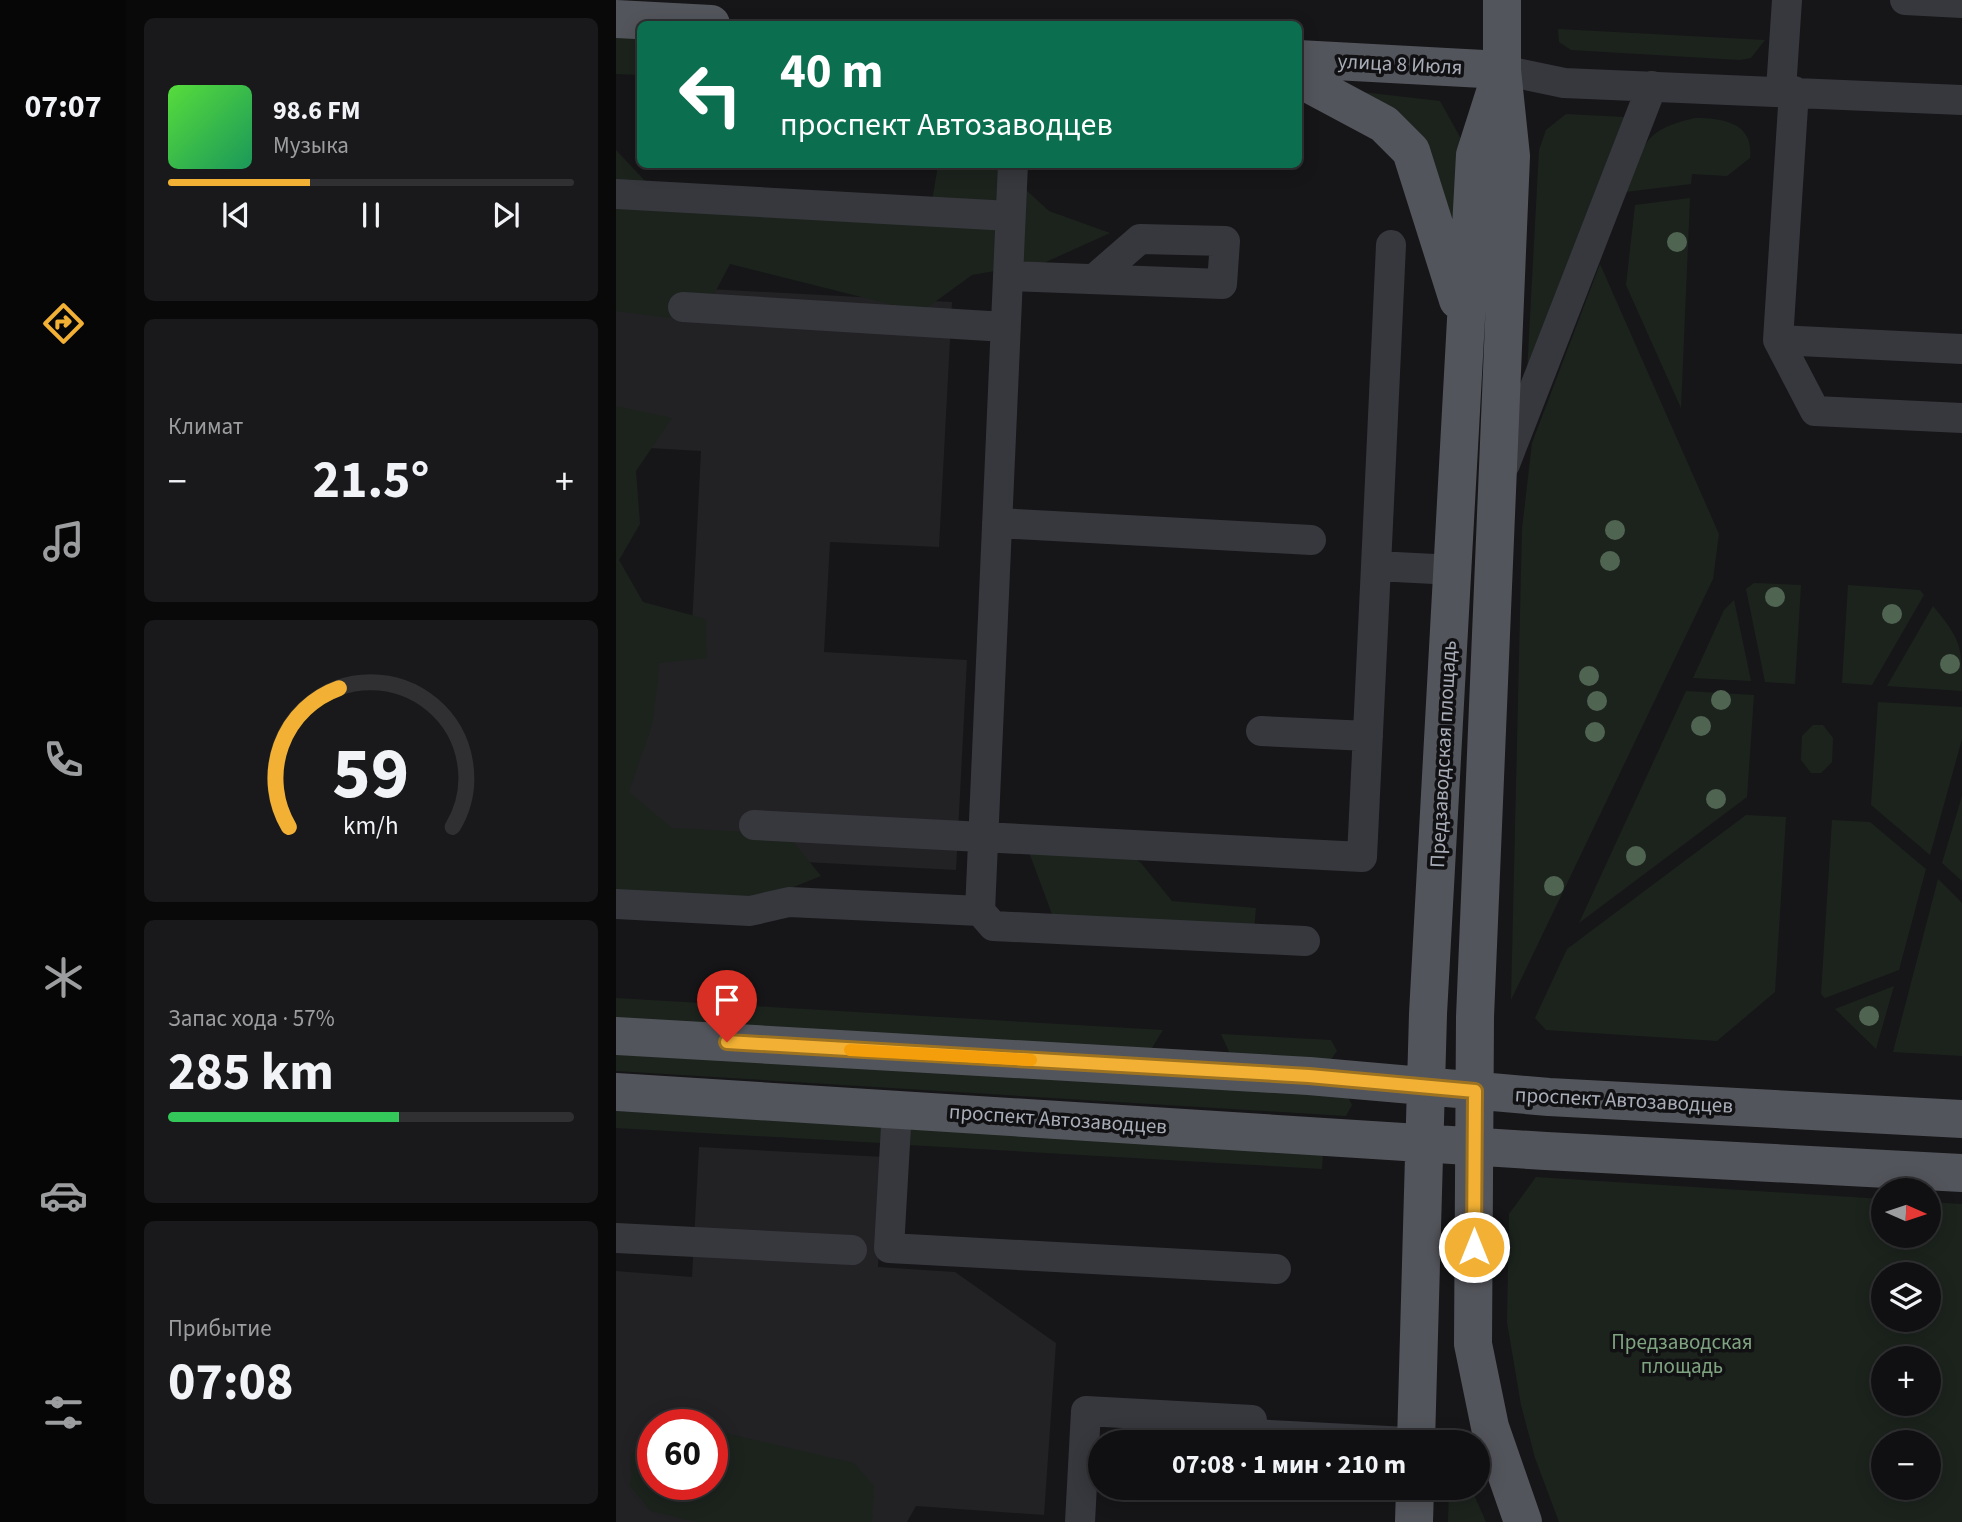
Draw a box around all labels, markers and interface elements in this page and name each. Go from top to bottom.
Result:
text: 40 m [780,37,884,107]
street label: улица 8 Июля [1337,46,1463,82]
icon: left [665,49,756,140]
text: 07:07 [24,84,102,130]
text: 98.6 FM [273,92,361,129]
text: проспект Автозаводцев [780,102,1113,148]
text: Музыка [273,129,349,162]
icon: previous [217,196,255,234]
icon: pause [352,196,390,234]
icon: next [487,196,525,234]
icon: directions [39,299,88,348]
text: Климат [168,410,243,443]
text: 21.5° [313,444,429,518]
text: − [168,455,187,509]
text: + [555,455,574,509]
icon: music [39,517,88,566]
street label: Предзаводская площадь [1422,639,1464,869]
text: 59 [333,722,409,826]
icon: phone [39,735,88,784]
text: km/h [343,808,399,844]
icon: climate [39,953,88,1002]
pin [697,970,757,1042]
icon: arrive [708,981,746,1019]
text: Запас хода · 57% [168,1002,335,1035]
text: 285 km [168,1036,334,1110]
street label: проспект Автозаводцев [1514,1079,1734,1121]
street label: проспект Автозаводцев [948,1096,1168,1142]
icon: car [39,1171,88,1220]
north arrow [1871,1178,1941,1248]
map controls [1871,1178,1941,1500]
position arrow [1437,1210,1511,1284]
button: layers [1871,1262,1941,1332]
text: Прибытие [168,1312,272,1345]
park label: Предзаводская площадь [1611,1327,1753,1381]
text: 07:08 [168,1346,293,1420]
button: + [1871,1346,1941,1416]
icon: filters [39,1388,88,1437]
speed limit sign: 60 [637,1409,728,1500]
button: − [1871,1430,1941,1500]
text: 07:08 · 1 мин · 210 m [1172,1446,1406,1483]

